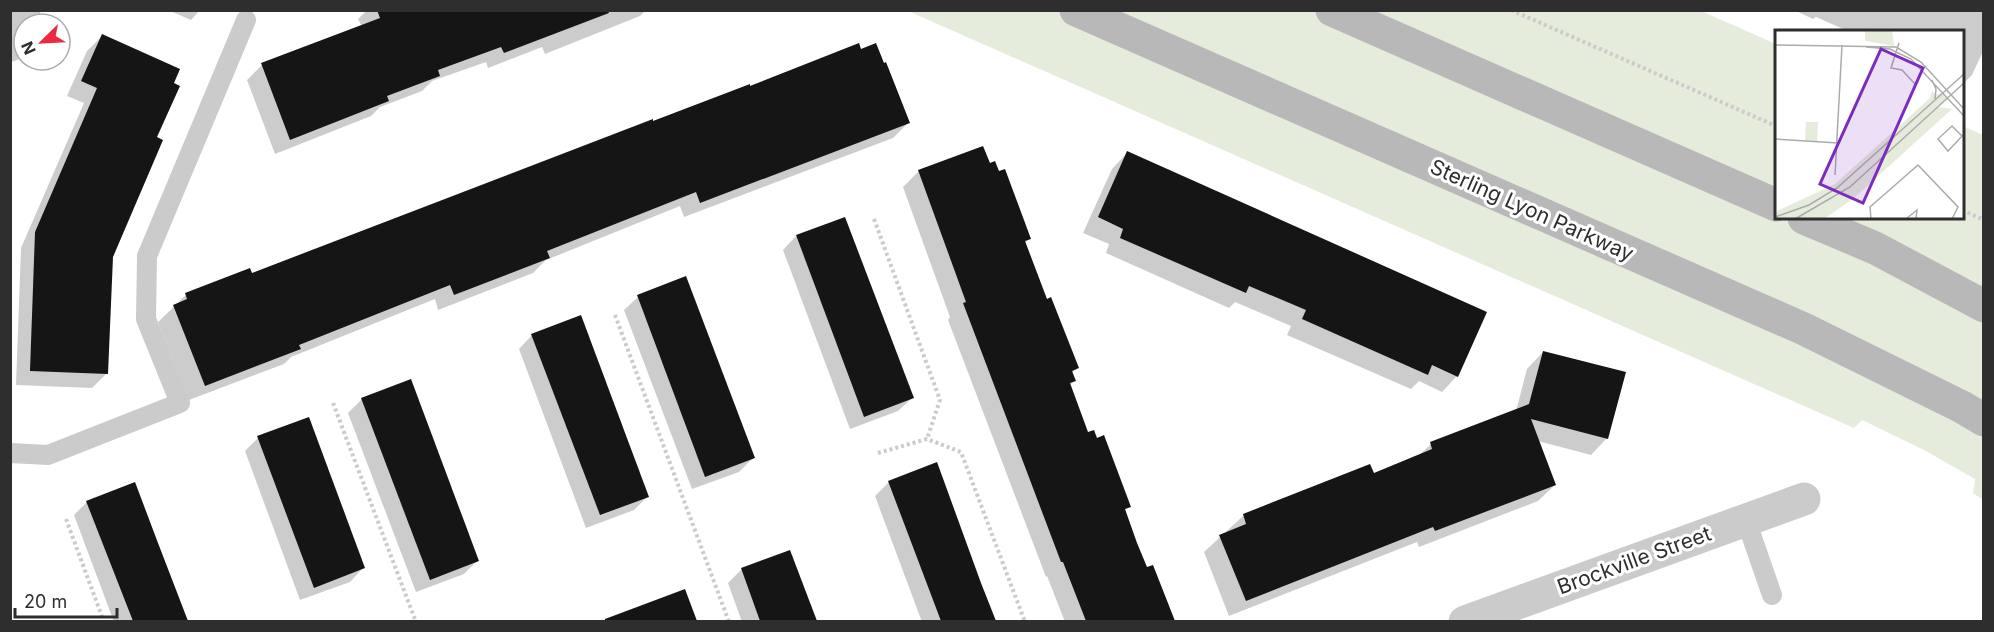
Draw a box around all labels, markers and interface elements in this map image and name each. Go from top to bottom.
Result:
north arrow [12,12,72,72]
inset map [1775,30,1964,219]
text: N [17,38,40,58]
street label: Sterling Lyon Parkway [1426,154,1638,266]
street label: Brockville Street [1554,521,1714,599]
scale bar [15,581,117,619]
text: 20 m [24,591,67,612]

